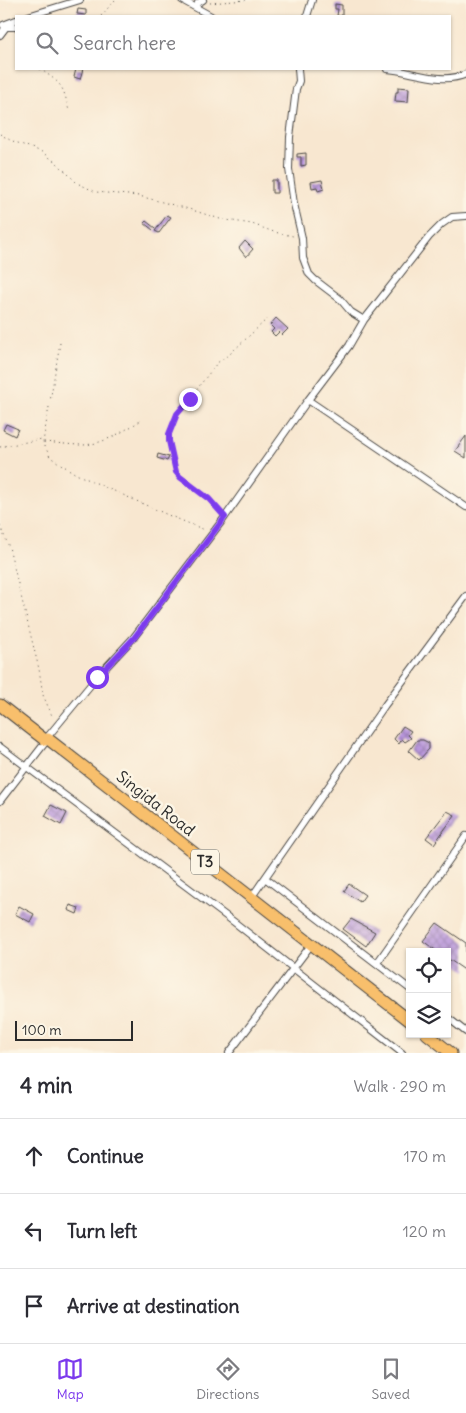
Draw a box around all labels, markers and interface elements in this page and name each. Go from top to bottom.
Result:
search box [15,15,451,70]
icon: search [33,29,61,57]
text: Search here [73,31,176,55]
route end [179,388,202,411]
route start [86,666,109,689]
street label: Singida Road [113,766,199,840]
road number: T3 [191,850,219,874]
map controls [406,948,451,1038]
button: locate [406,948,451,993]
button: layers [406,993,451,1038]
scale bar [15,1018,132,1041]
text: 100 m [22,1021,62,1039]
text: 4 min [20,1072,72,1099]
text: Walk · 290 m [354,1076,446,1096]
icon: ahead [20,1142,48,1170]
text: Continue [67,1144,144,1168]
text: 170 m [403,1146,446,1166]
icon: left [20,1217,48,1245]
text: Turn left [67,1219,137,1243]
text: 120 m [403,1221,446,1241]
icon: arrive [20,1292,48,1320]
text: Arrive at destination [67,1294,240,1318]
tab: Map [56,1355,84,1403]
tab: Directions [196,1355,259,1403]
tab: Saved [372,1355,410,1403]

